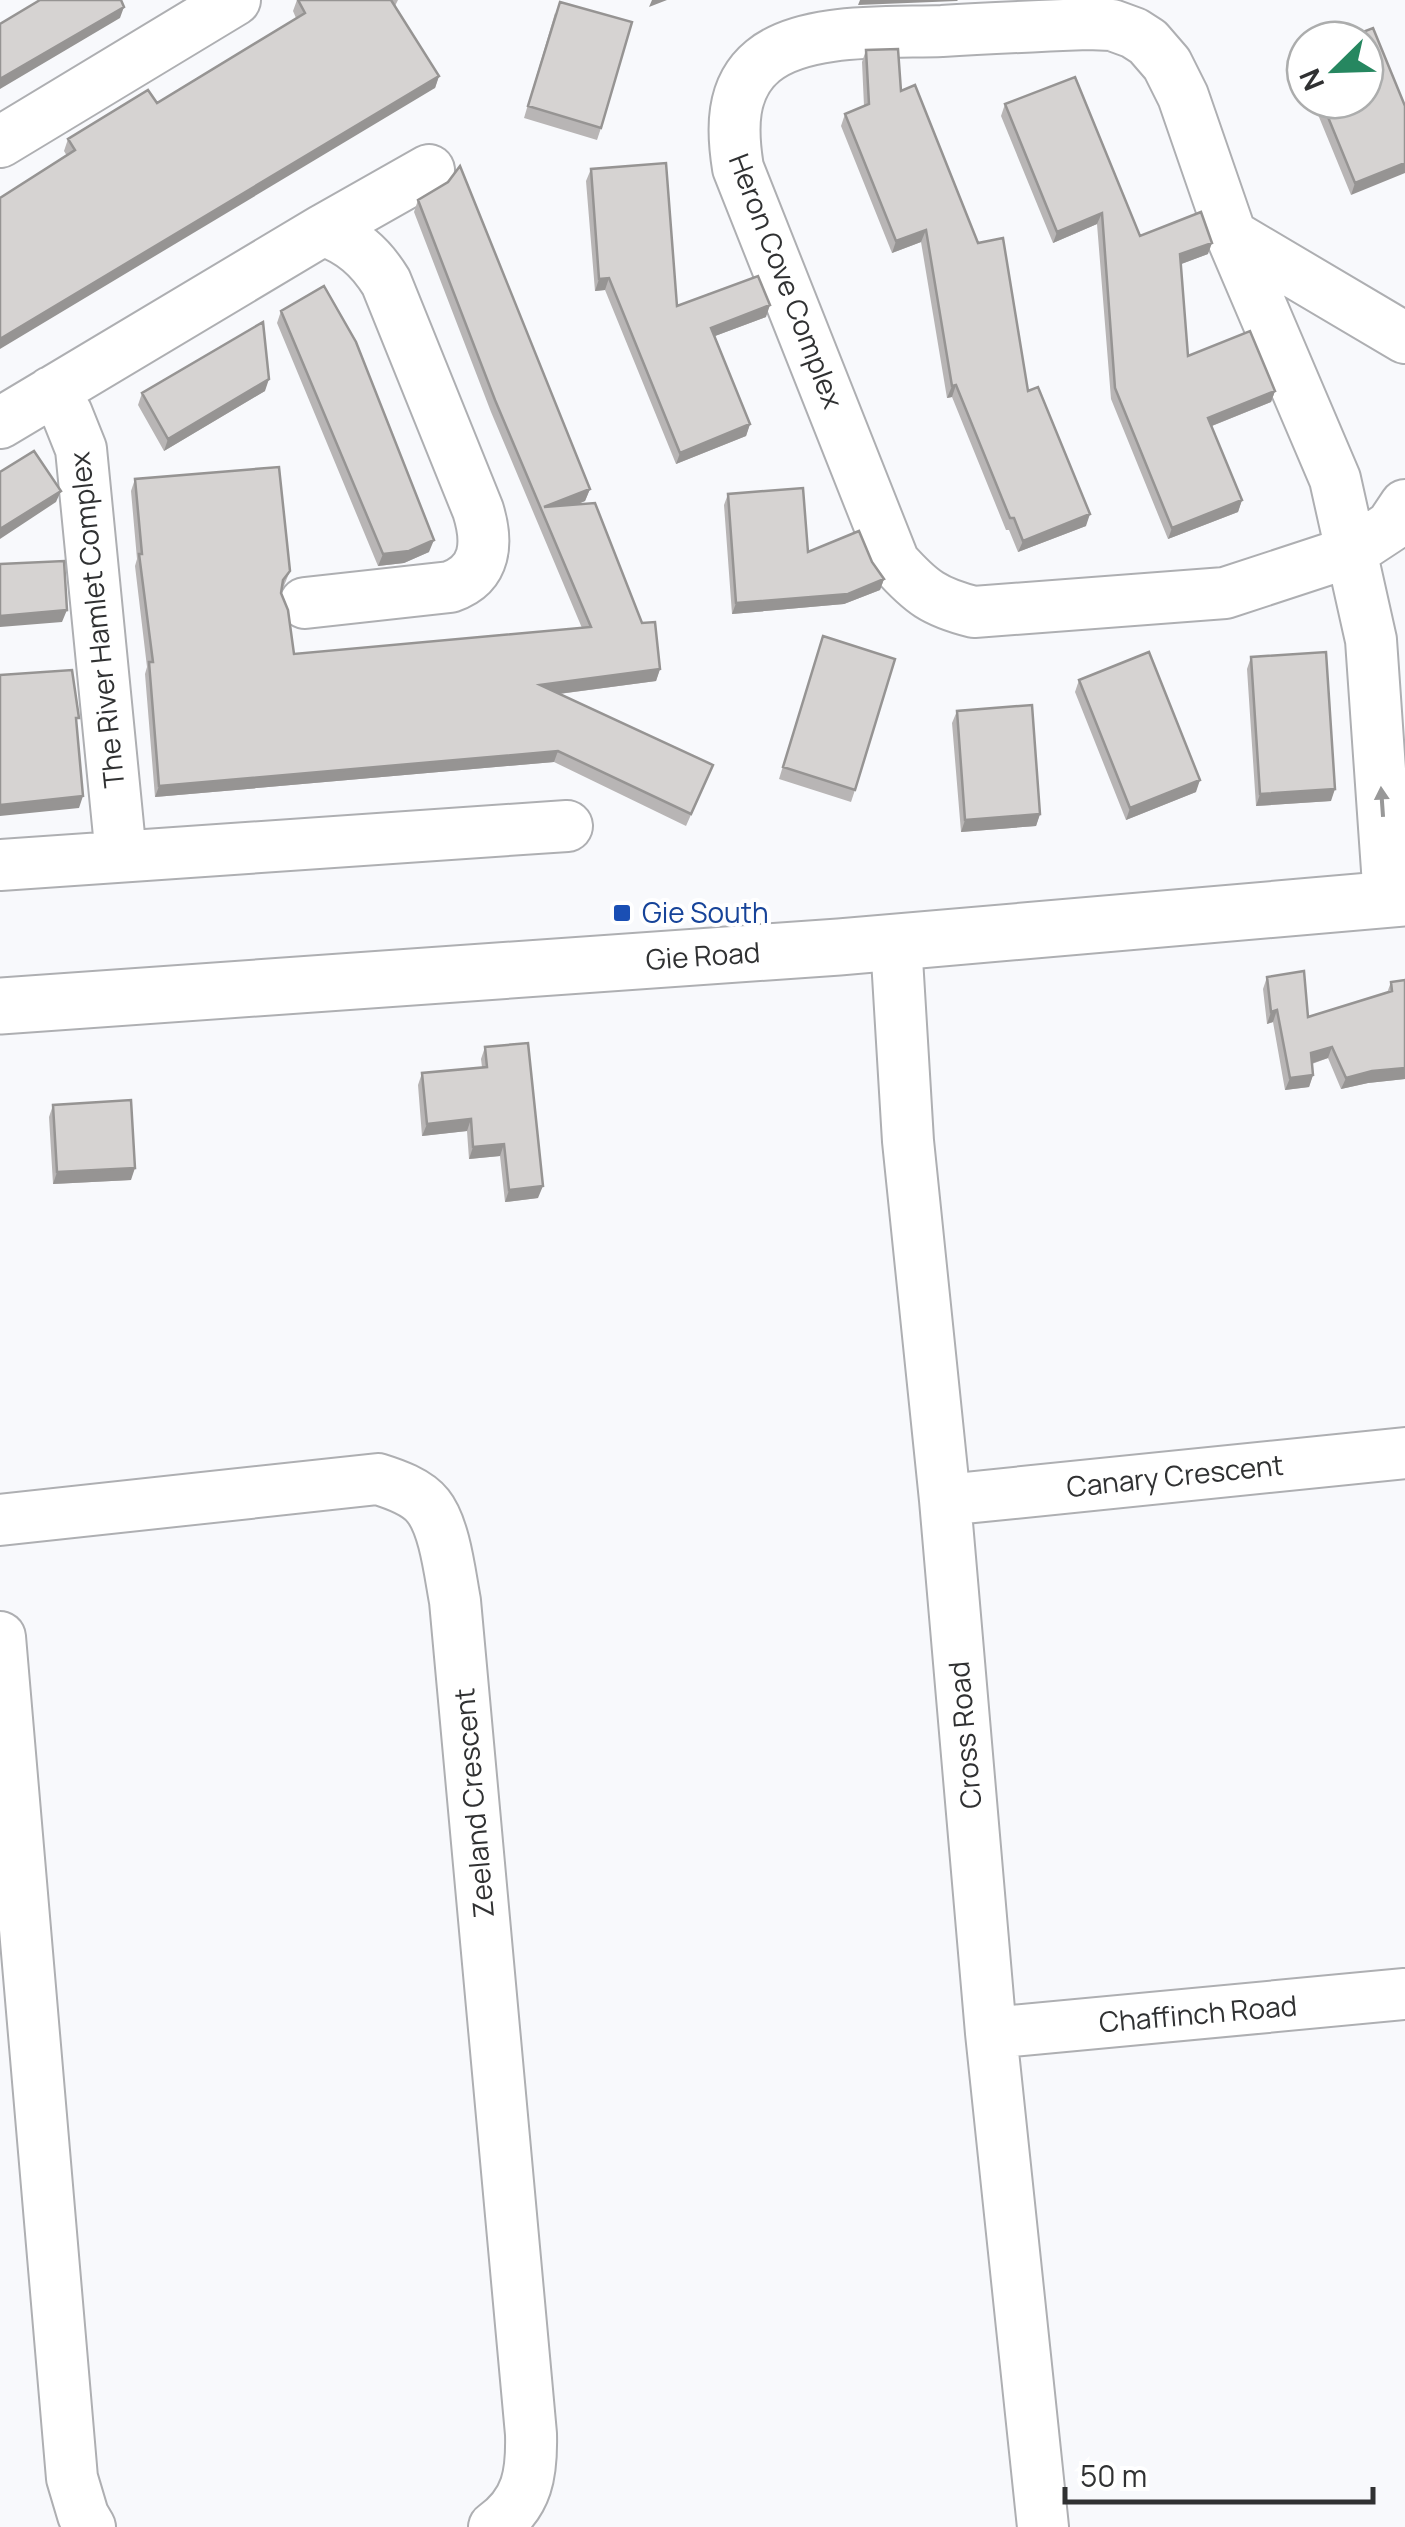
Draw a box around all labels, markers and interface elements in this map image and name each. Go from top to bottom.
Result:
north arrow [1285,20,1385,120]
text: N [1290,63,1332,97]
street label: Heron Cove Complex [721,148,853,414]
street label: The River Hamlet Complex [59,450,133,790]
one-way arrow [1374,786,1390,817]
place label: Gie South [642,893,769,931]
marker: Gie South [611,902,633,924]
street label: Gie Road [644,932,761,978]
street label: Canary Crescent [1065,1445,1285,1505]
street label: Cross Road [939,1660,989,1810]
street label: Zeeland Crescent [444,1687,502,1920]
street label: Chaffinch Road [1097,1985,1298,2041]
scale bar [1065,2442,1372,2504]
text: 50 m [1080,2455,1147,2496]

